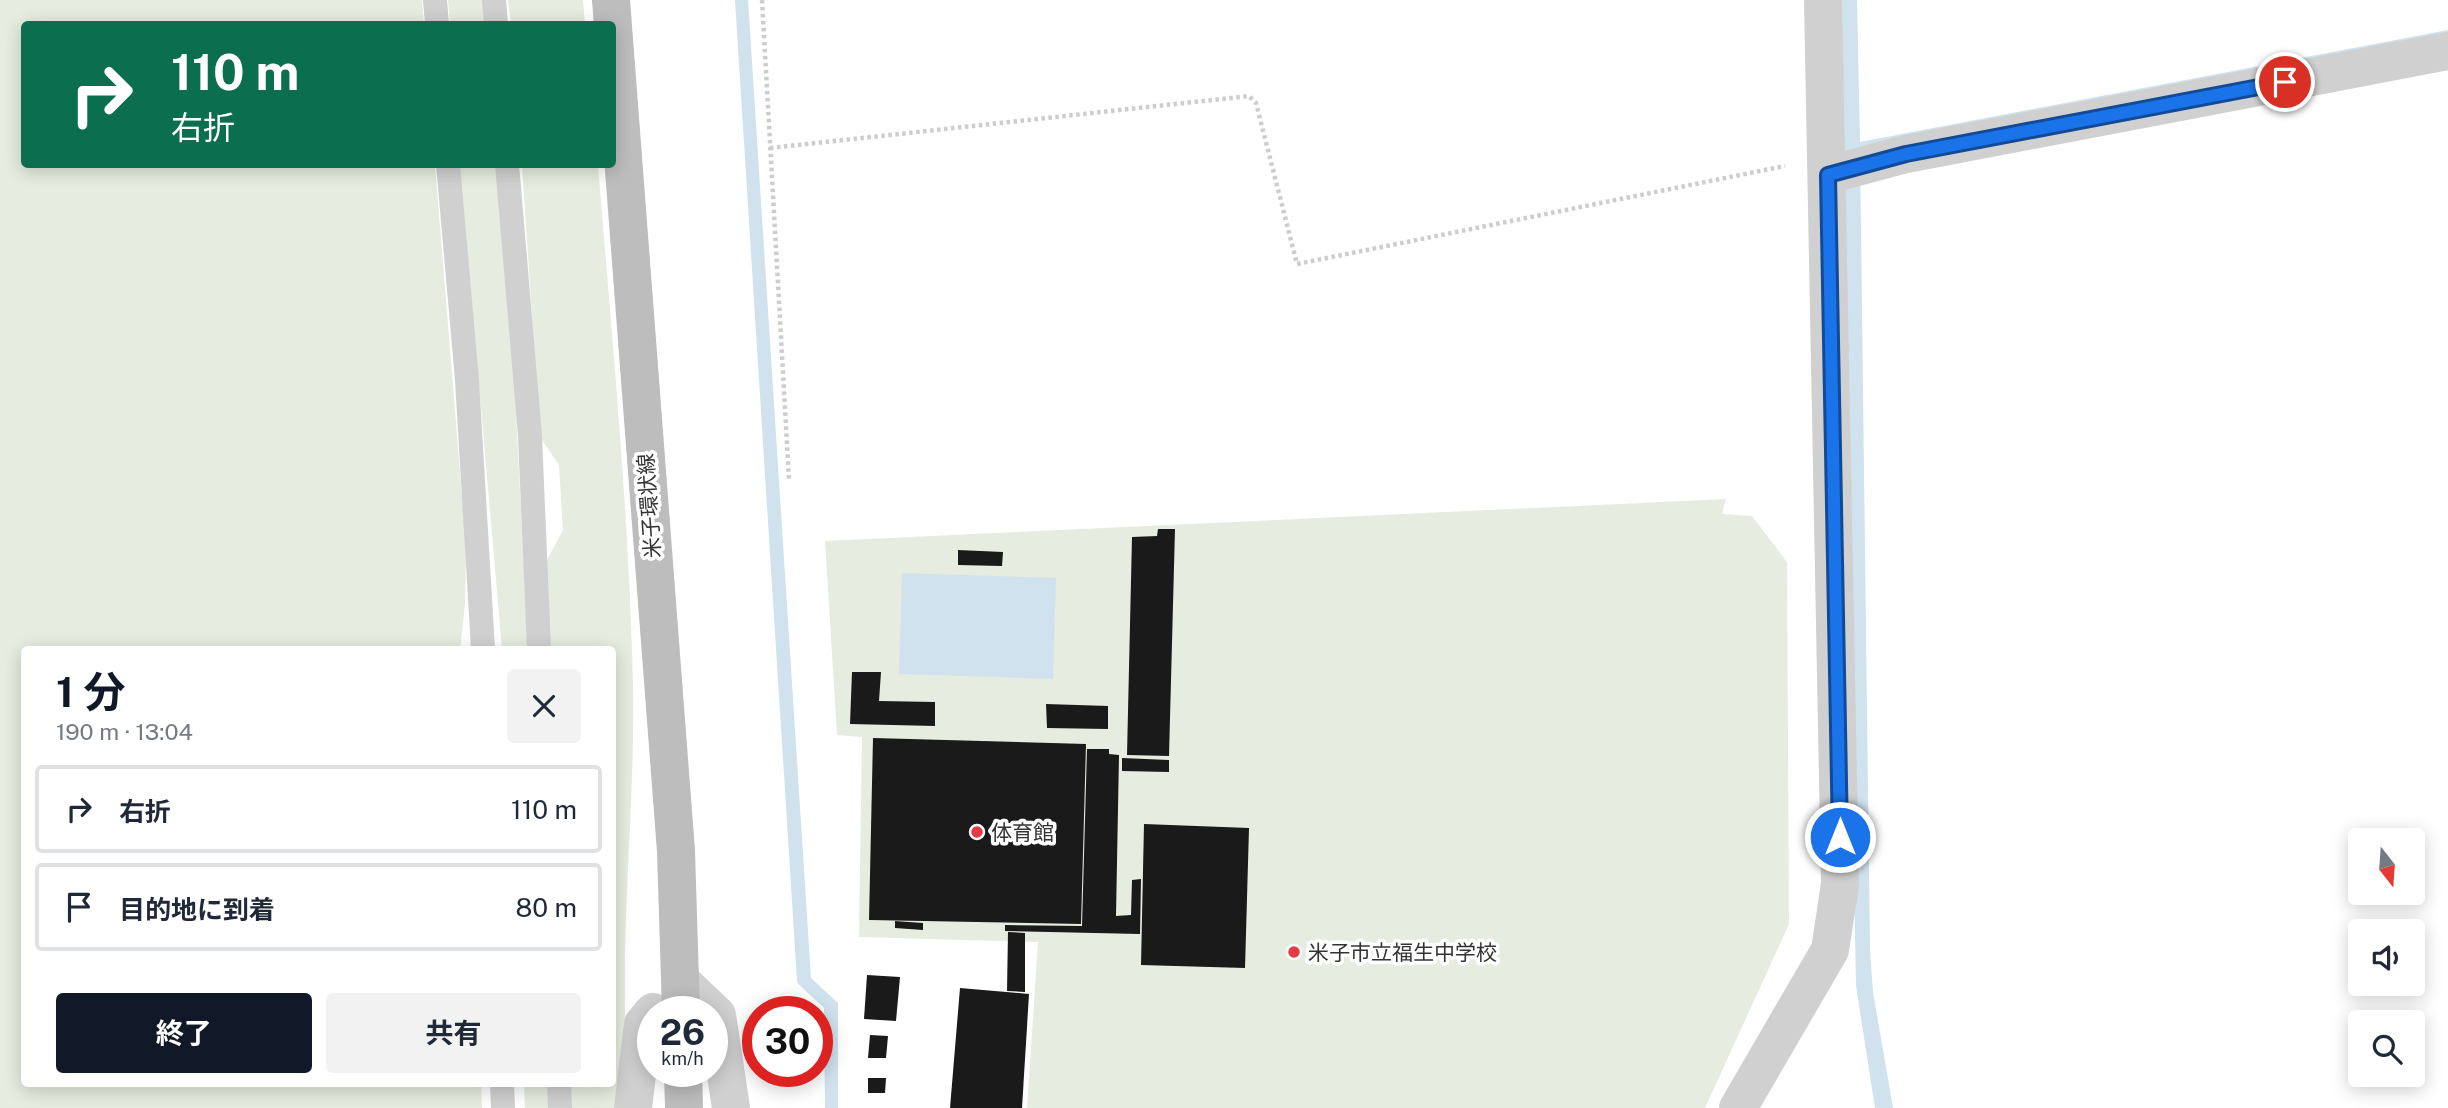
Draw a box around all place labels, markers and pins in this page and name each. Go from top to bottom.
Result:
pin [2255,52,2315,112]
place label: 体育館 [991,820,1054,845]
marker: 体育館 [969,824,985,840]
place label: 米子市立福生中学校 [1308,940,1497,965]
marker: 米子市立福生中学校 [1286,944,1302,960]

